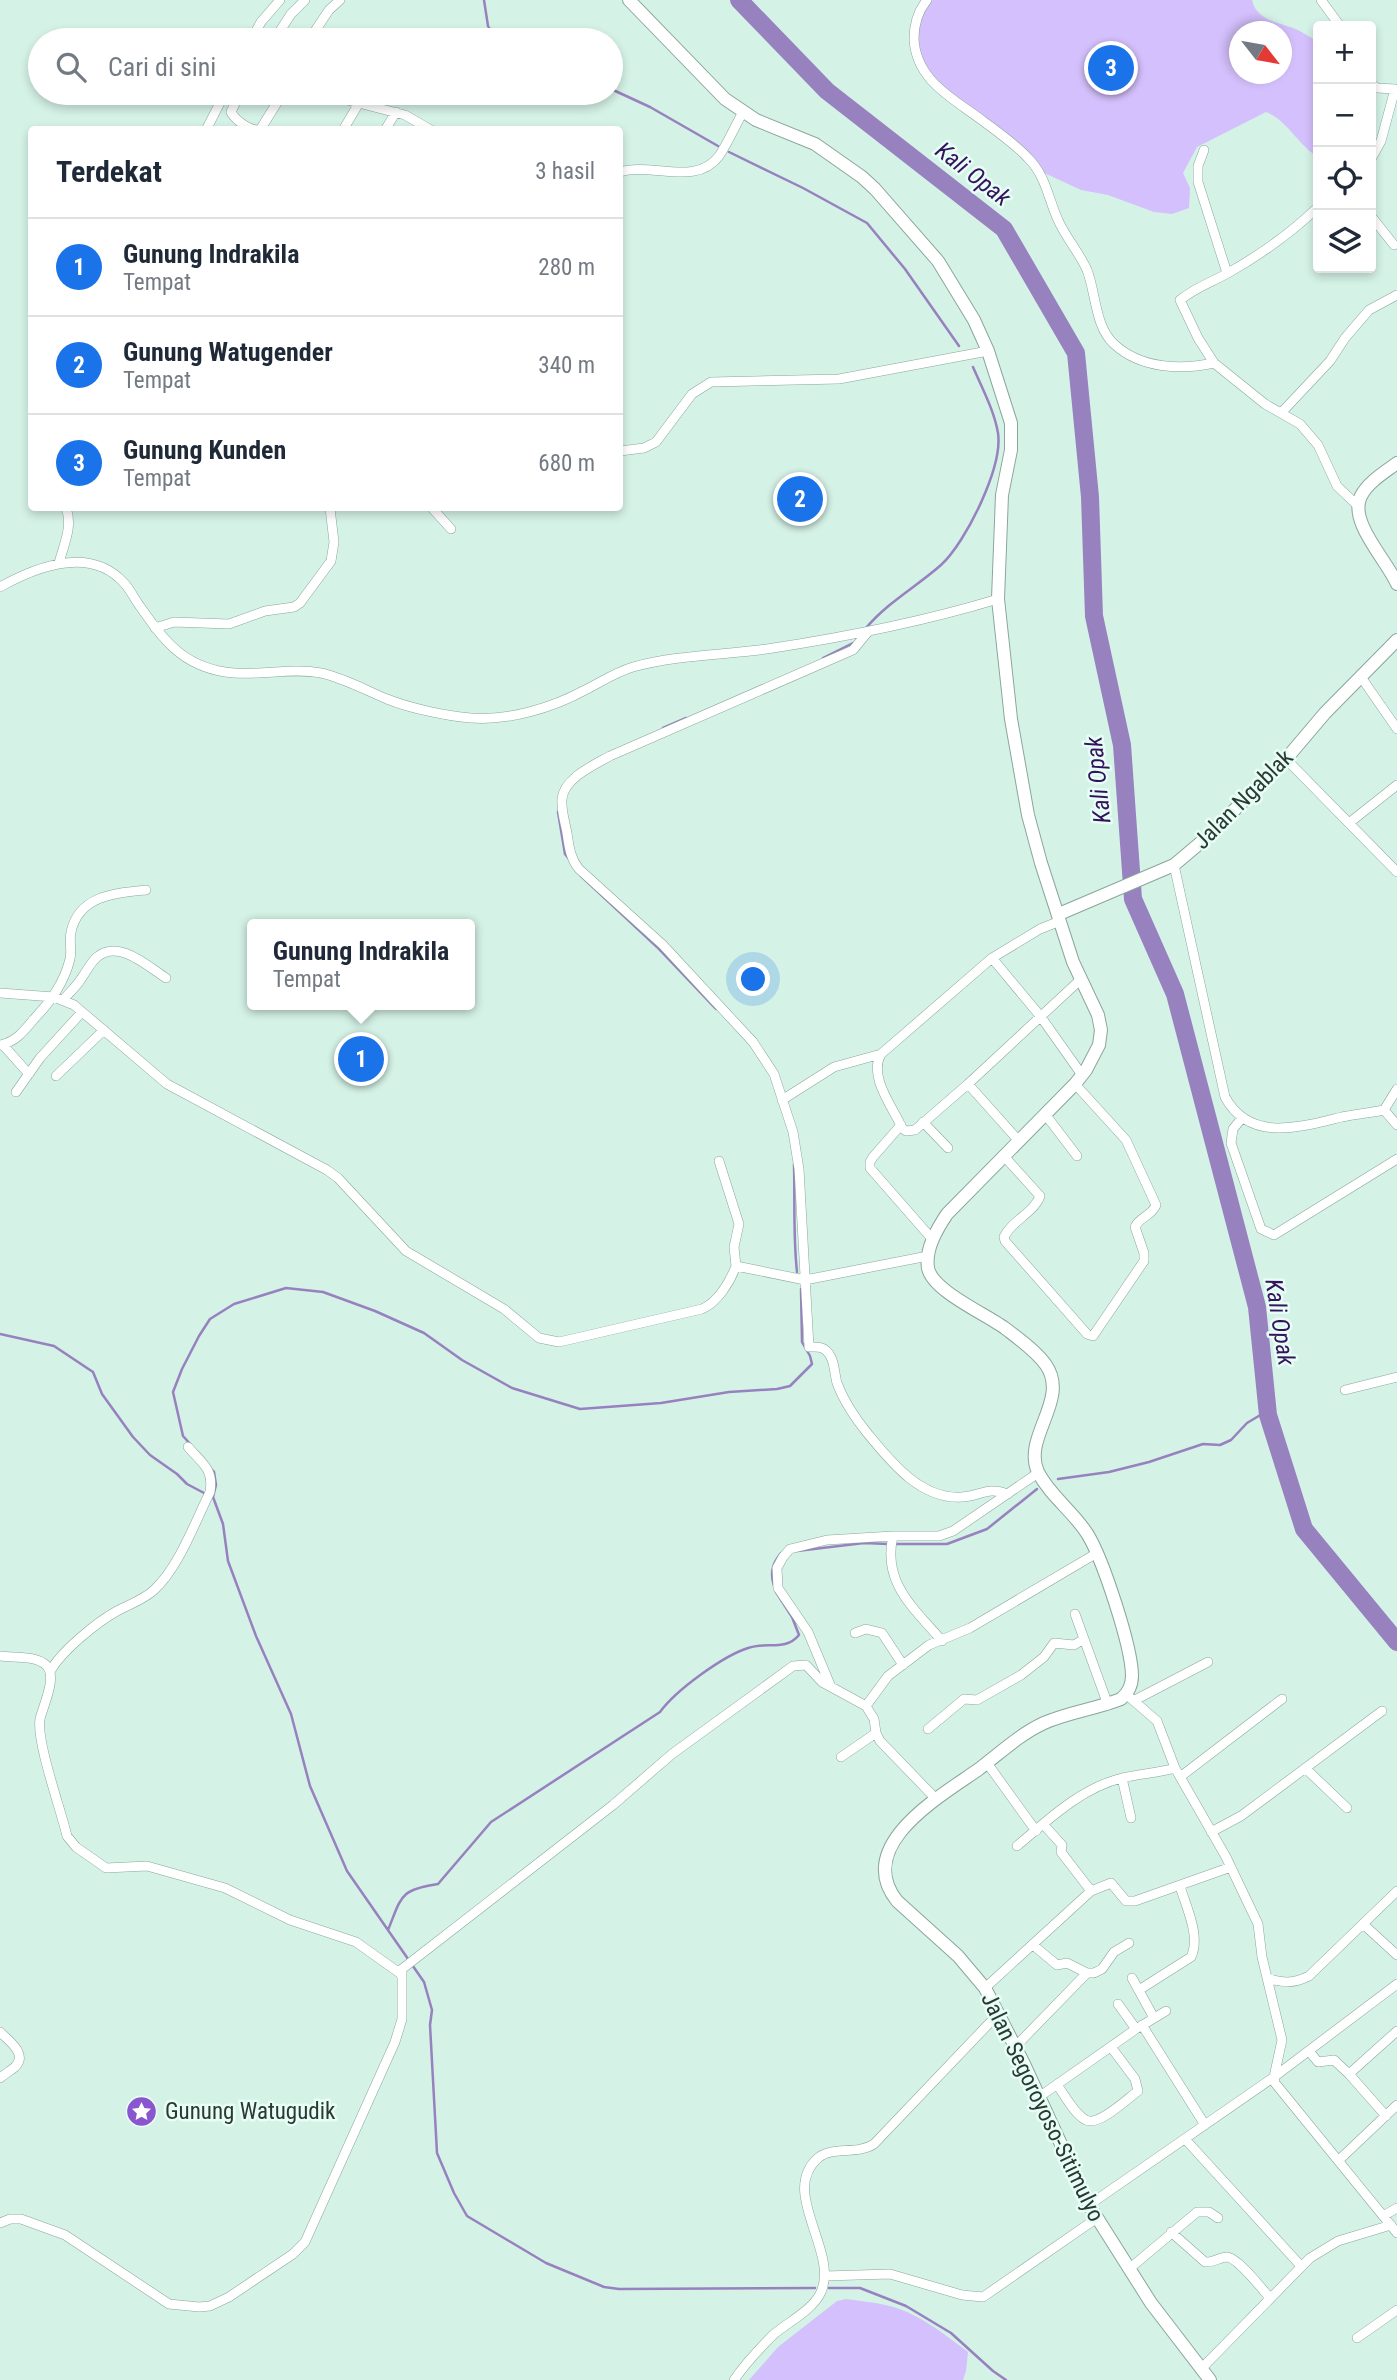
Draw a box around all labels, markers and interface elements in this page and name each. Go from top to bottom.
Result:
north arrow [1229,21,1292,84]
map controls [1313,21,1376,273]
button: + [1313,21,1376,84]
search box [28,28,623,105]
pin: 3 [1088,42,1134,94]
icon: search [52,48,90,86]
text: Cari di sini [108,52,216,82]
button: − [1313,84,1376,147]
water label: Kali Opak [930,136,1016,212]
button: locate [1313,147,1376,210]
text: Terdekat [56,154,162,189]
text: 3 hasil [535,158,595,185]
button: layers [1313,210,1376,273]
text: Gunung Indrakila [123,239,299,269]
text: 1 [73,254,85,281]
text: 280 m [538,254,595,281]
text: Tempat [123,269,191,296]
text: Gunung Watugender [123,337,333,367]
text: 2 [73,352,85,379]
text: 340 m [538,352,595,379]
text: Tempat [123,367,191,394]
text: Gunung Kunden [123,435,286,465]
text: 3 [73,450,85,477]
text: 680 m [538,450,595,477]
text: Tempat [123,465,191,492]
pin: 2 [777,473,823,525]
water label: Kali Opak [1079,735,1116,825]
street label: Jalan Ngablak [1188,744,1299,855]
popup [247,919,475,1010]
text: Gunung Indrakila [273,936,449,966]
your location [736,962,770,996]
text: Tempat [273,966,341,993]
pin: 1 [338,1033,384,1085]
water label: Kali Opak [1259,1277,1301,1368]
street label: Jalan Segoroyoso-Sitimulyo [975,1988,1110,2226]
place icon: Gunung Watugudik [125,2094,159,2128]
place label: Gunung Watugudik [165,2098,336,2125]

